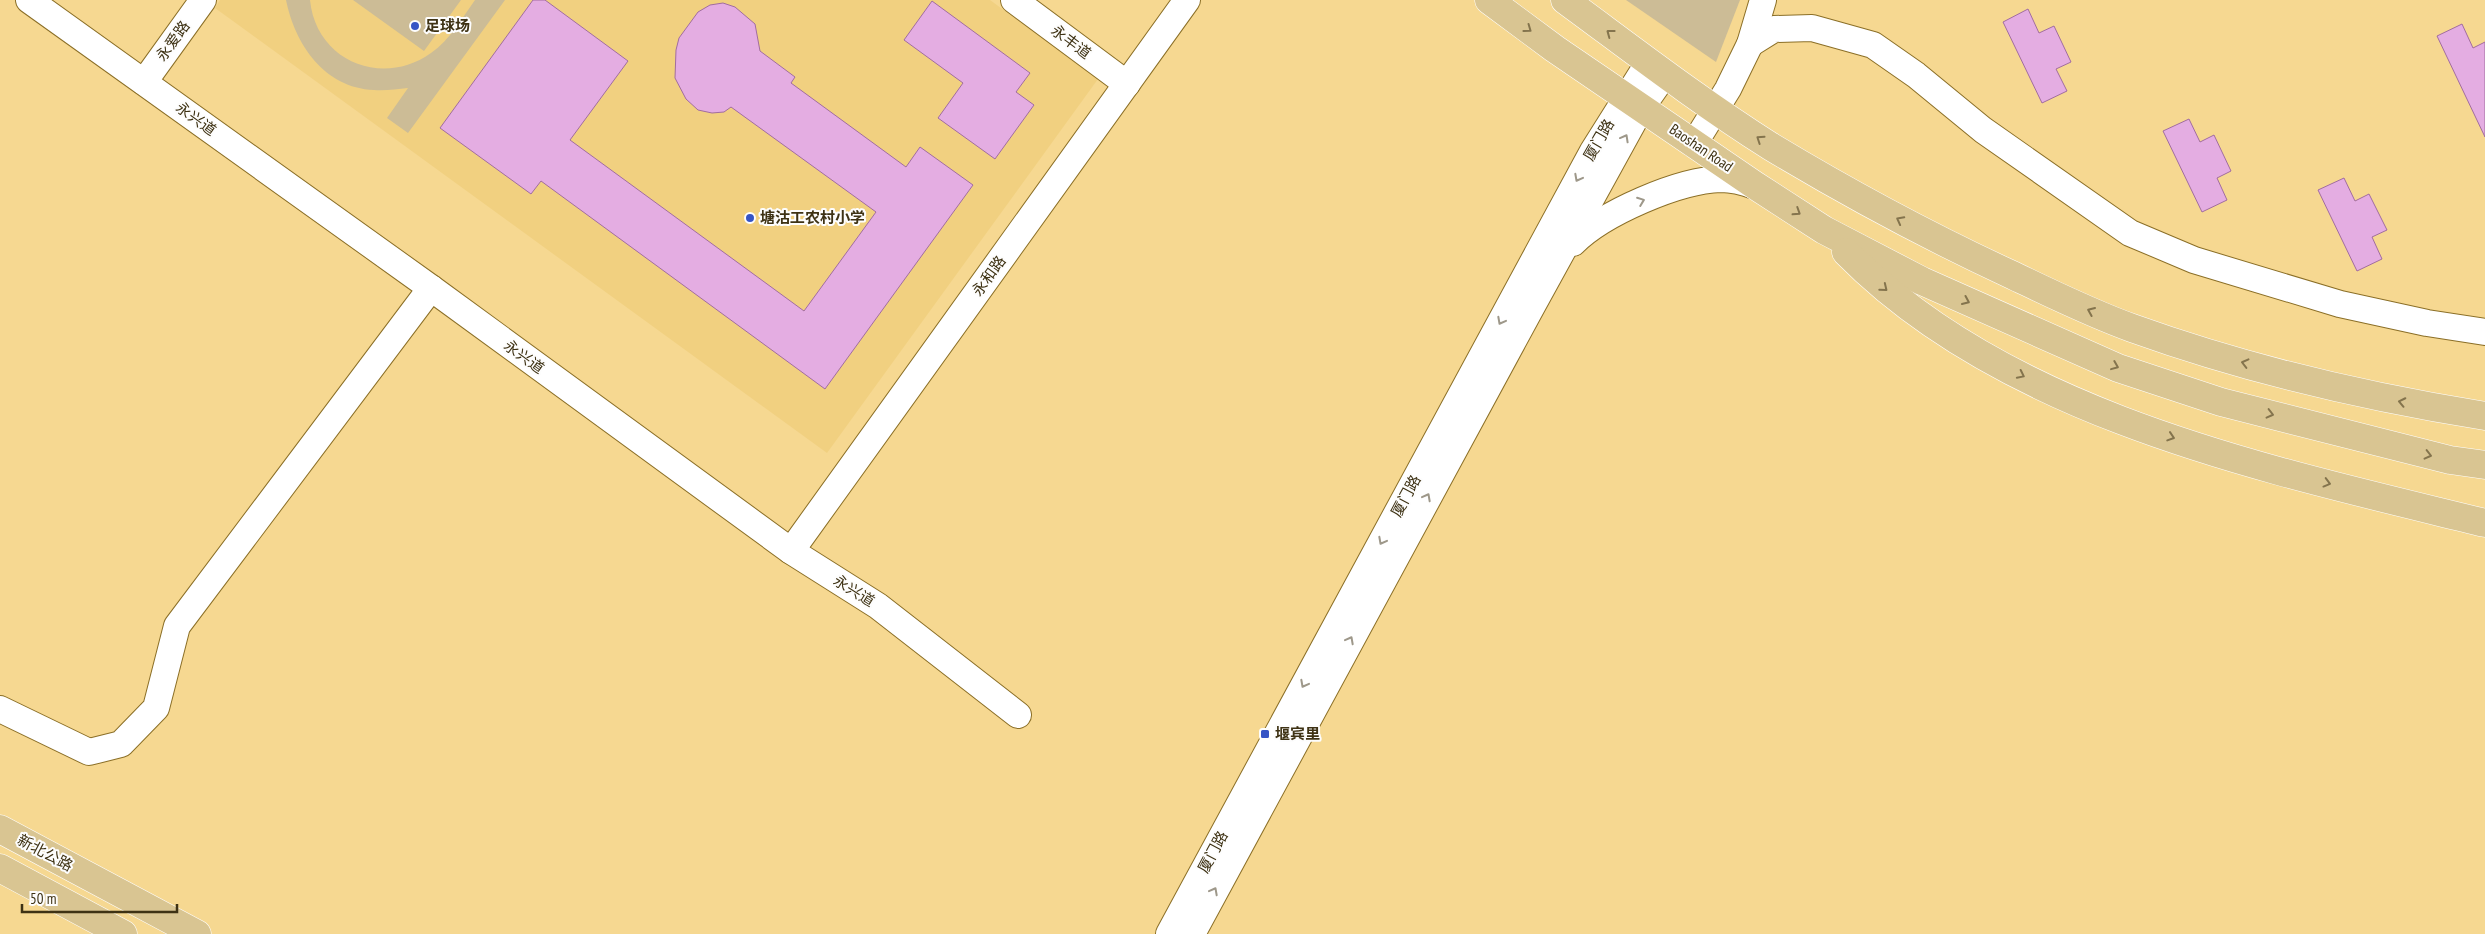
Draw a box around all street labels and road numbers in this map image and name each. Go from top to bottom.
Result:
street label: 永爱路 [152,17,194,64]
street label: 永丰道 [1048,20,1095,63]
street label: 永兴道 [173,98,220,140]
street label: 厦门路 [1579,116,1618,164]
street label: Baoshan Road [1666,119,1737,176]
street label: 永和路 [968,252,1010,299]
street label: 永兴道 [501,336,548,378]
street label: 厦门路 [1387,471,1425,520]
street label: 永兴道 [830,571,878,611]
street label: 厦门路 [1194,827,1232,876]
street label: 新北公路 [14,830,76,875]

